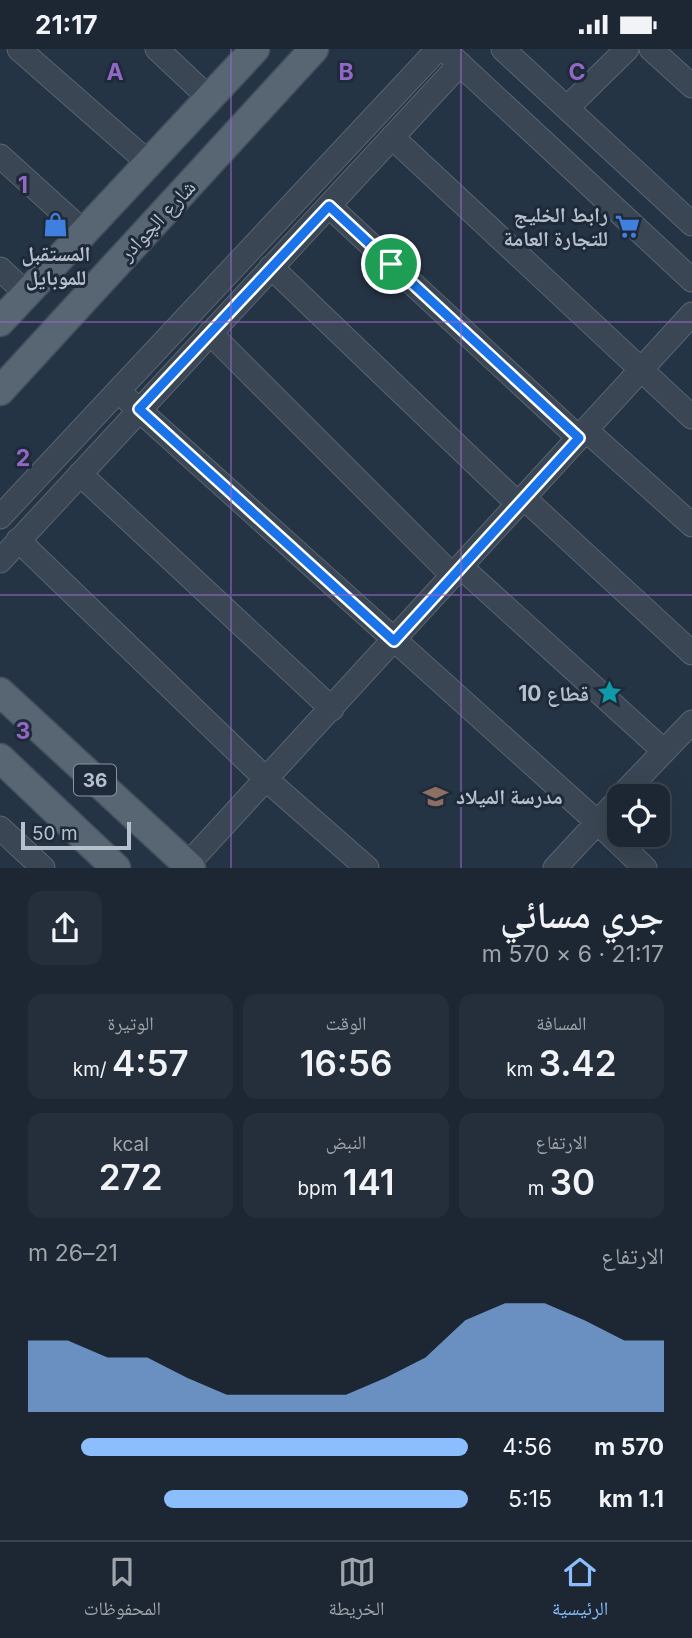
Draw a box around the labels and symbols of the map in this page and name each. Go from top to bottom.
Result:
text: A [106,58,124,86]
text: B [338,58,354,86]
text: C [568,58,586,86]
text: 1 [18,171,28,199]
street label: شارع الچوادر [113,175,201,267]
place label: رابط الخليج للتجارة العامة [503,202,608,251]
shop icon: المستقبل للموبايل [42,210,70,238]
supermarket icon: رابط الخليج للتجارة العامة [614,212,642,240]
pin [361,234,421,294]
place label: المستقبل للموبايل [21,241,91,291]
text: 2 [16,444,30,472]
place icon: قطاع 10 [595,679,623,707]
place label: قطاع 10 [518,681,589,707]
text: 3 [16,717,30,745]
road number: 36 [74,765,116,795]
school or university icon: مدرسة الميلاد [422,782,450,810]
place label: مدرسة الميلاد [456,784,563,809]
scale bar [21,819,131,851]

